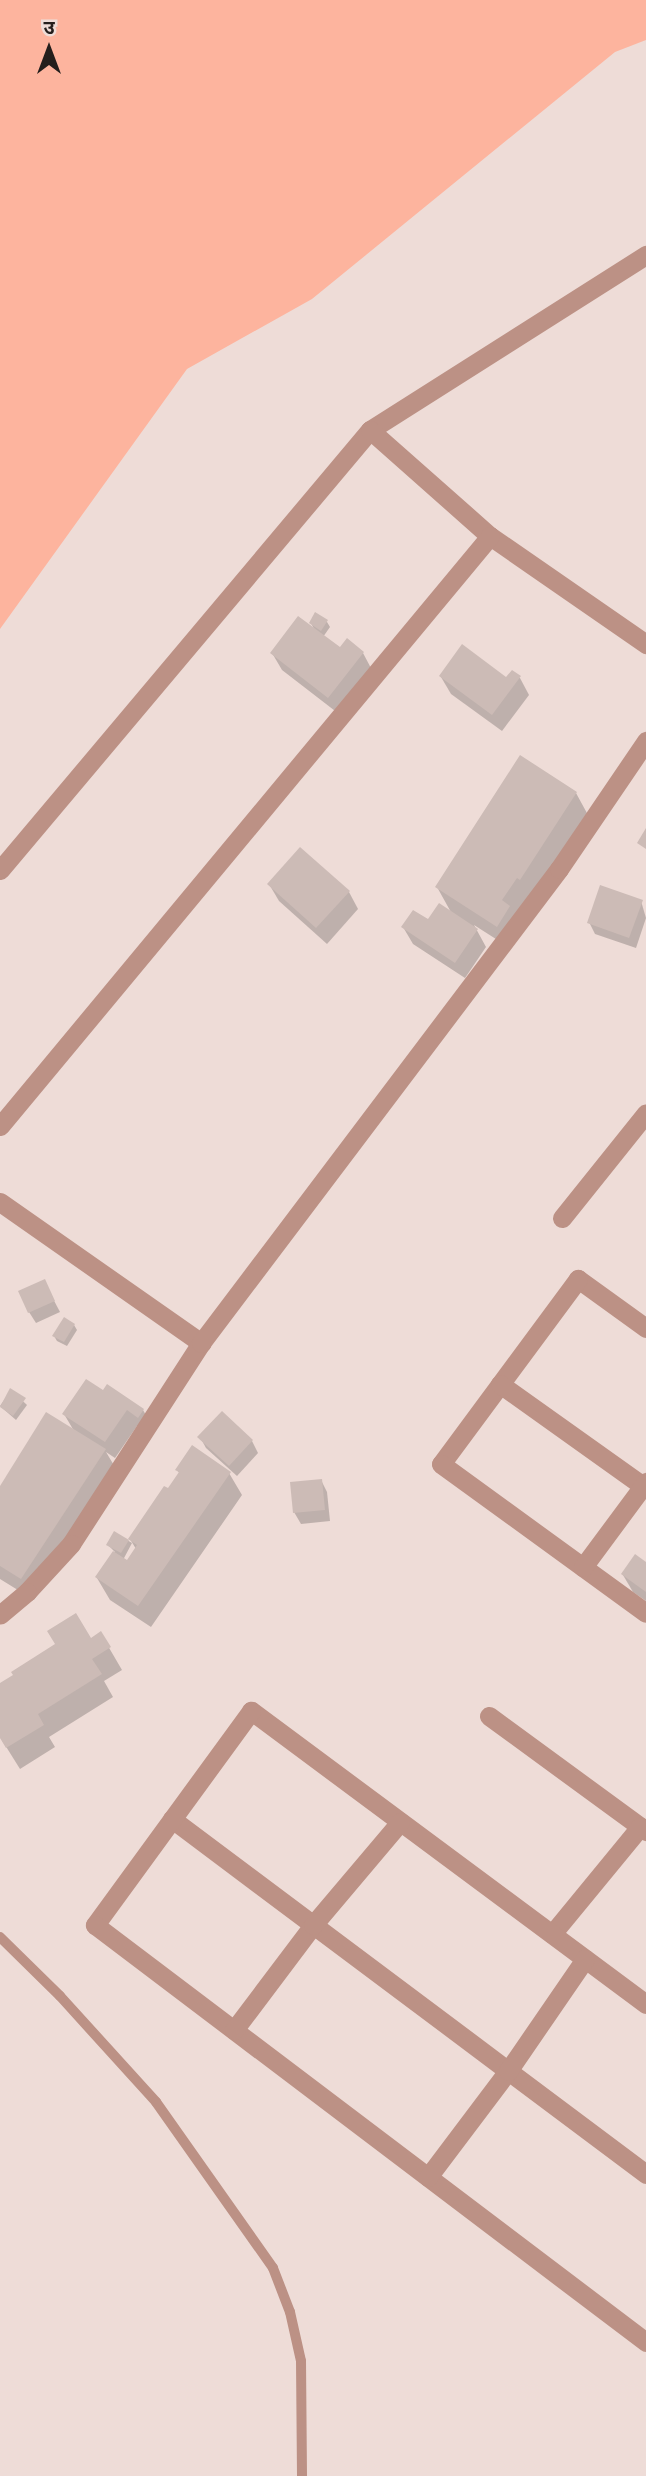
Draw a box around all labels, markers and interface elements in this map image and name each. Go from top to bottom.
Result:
north arrow [14,14,84,84]
text: उ [43,16,55,39]

